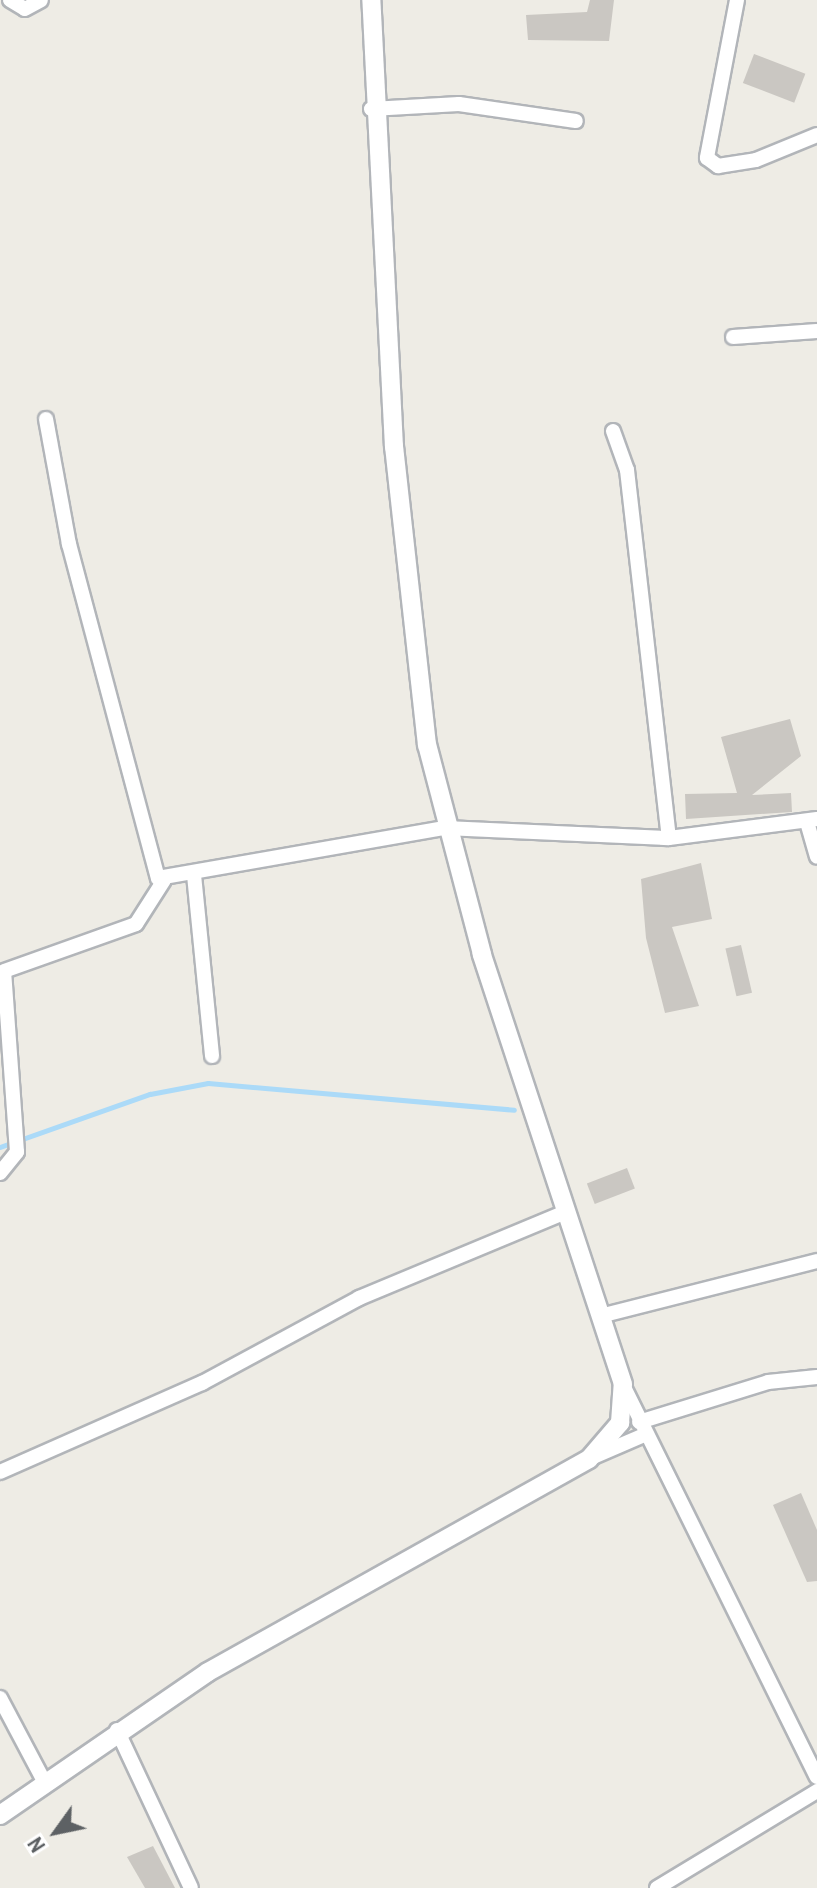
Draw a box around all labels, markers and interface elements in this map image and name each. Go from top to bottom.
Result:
north arrow [16,1792,96,1872]
text: N [20,1831,52,1859]

